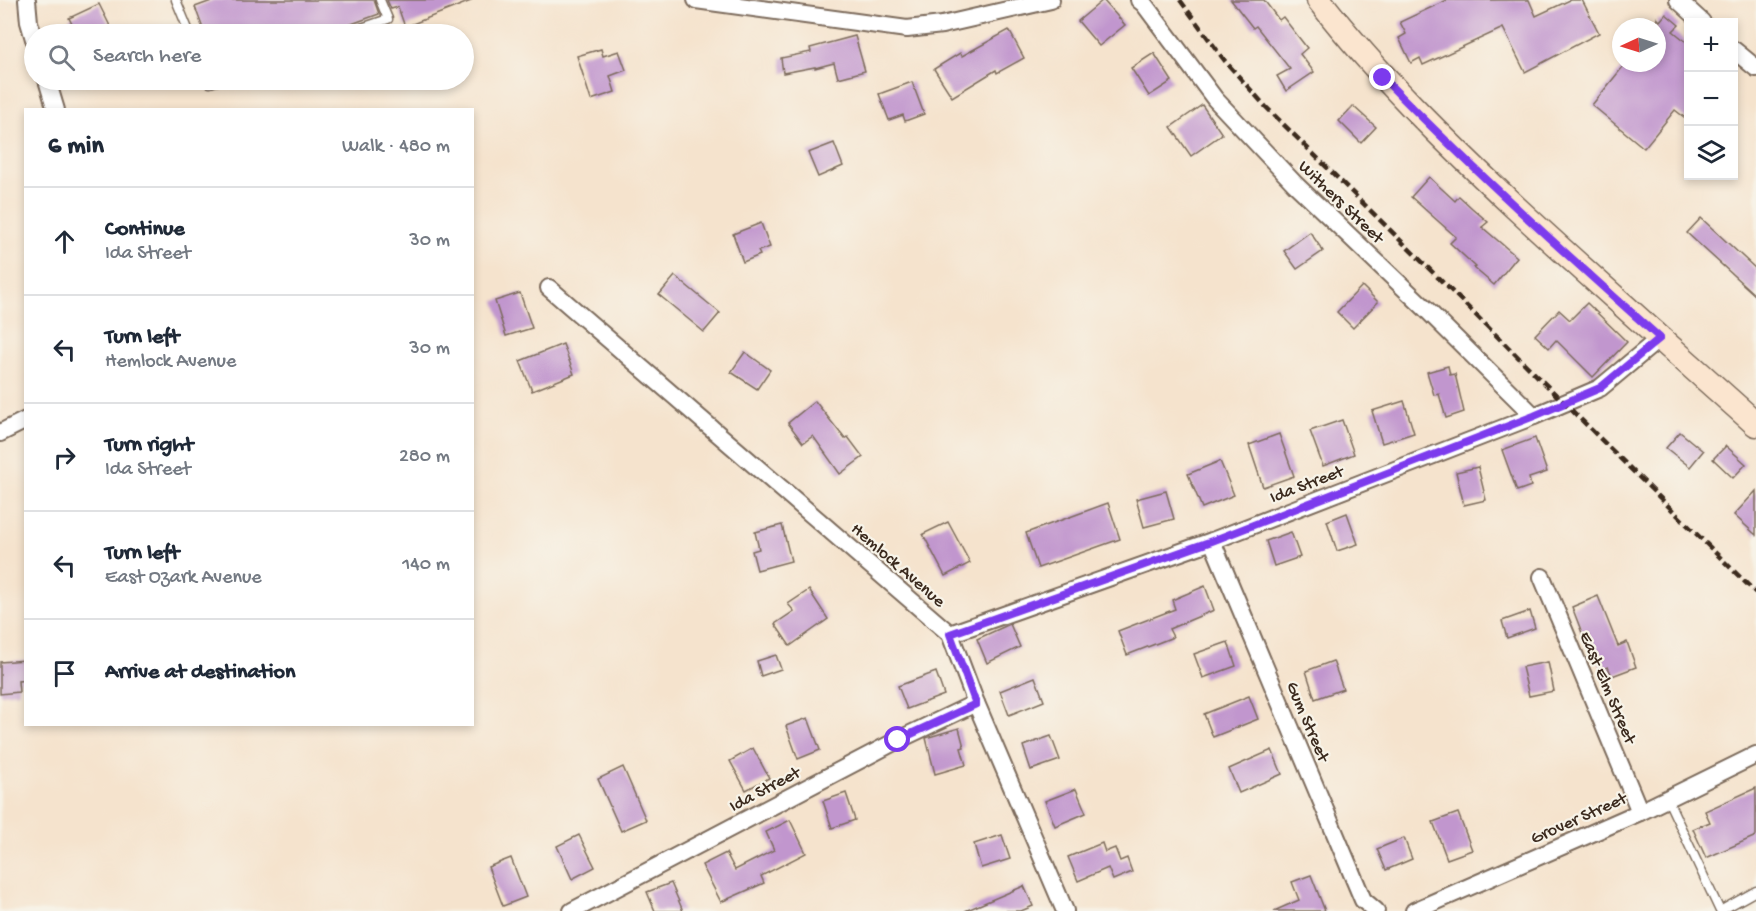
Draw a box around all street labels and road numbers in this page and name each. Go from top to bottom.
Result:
street label: Withers Street [1293,157,1389,250]
street label: Ida Street [1267,461,1348,509]
street label: Hemlock Avenue [846,519,949,613]
street label: East Elm Street [1574,629,1640,749]
street label: Gum Street [1280,679,1334,767]
street label: Ida Street [726,762,806,818]
street label: Grover Street [1528,788,1632,850]

